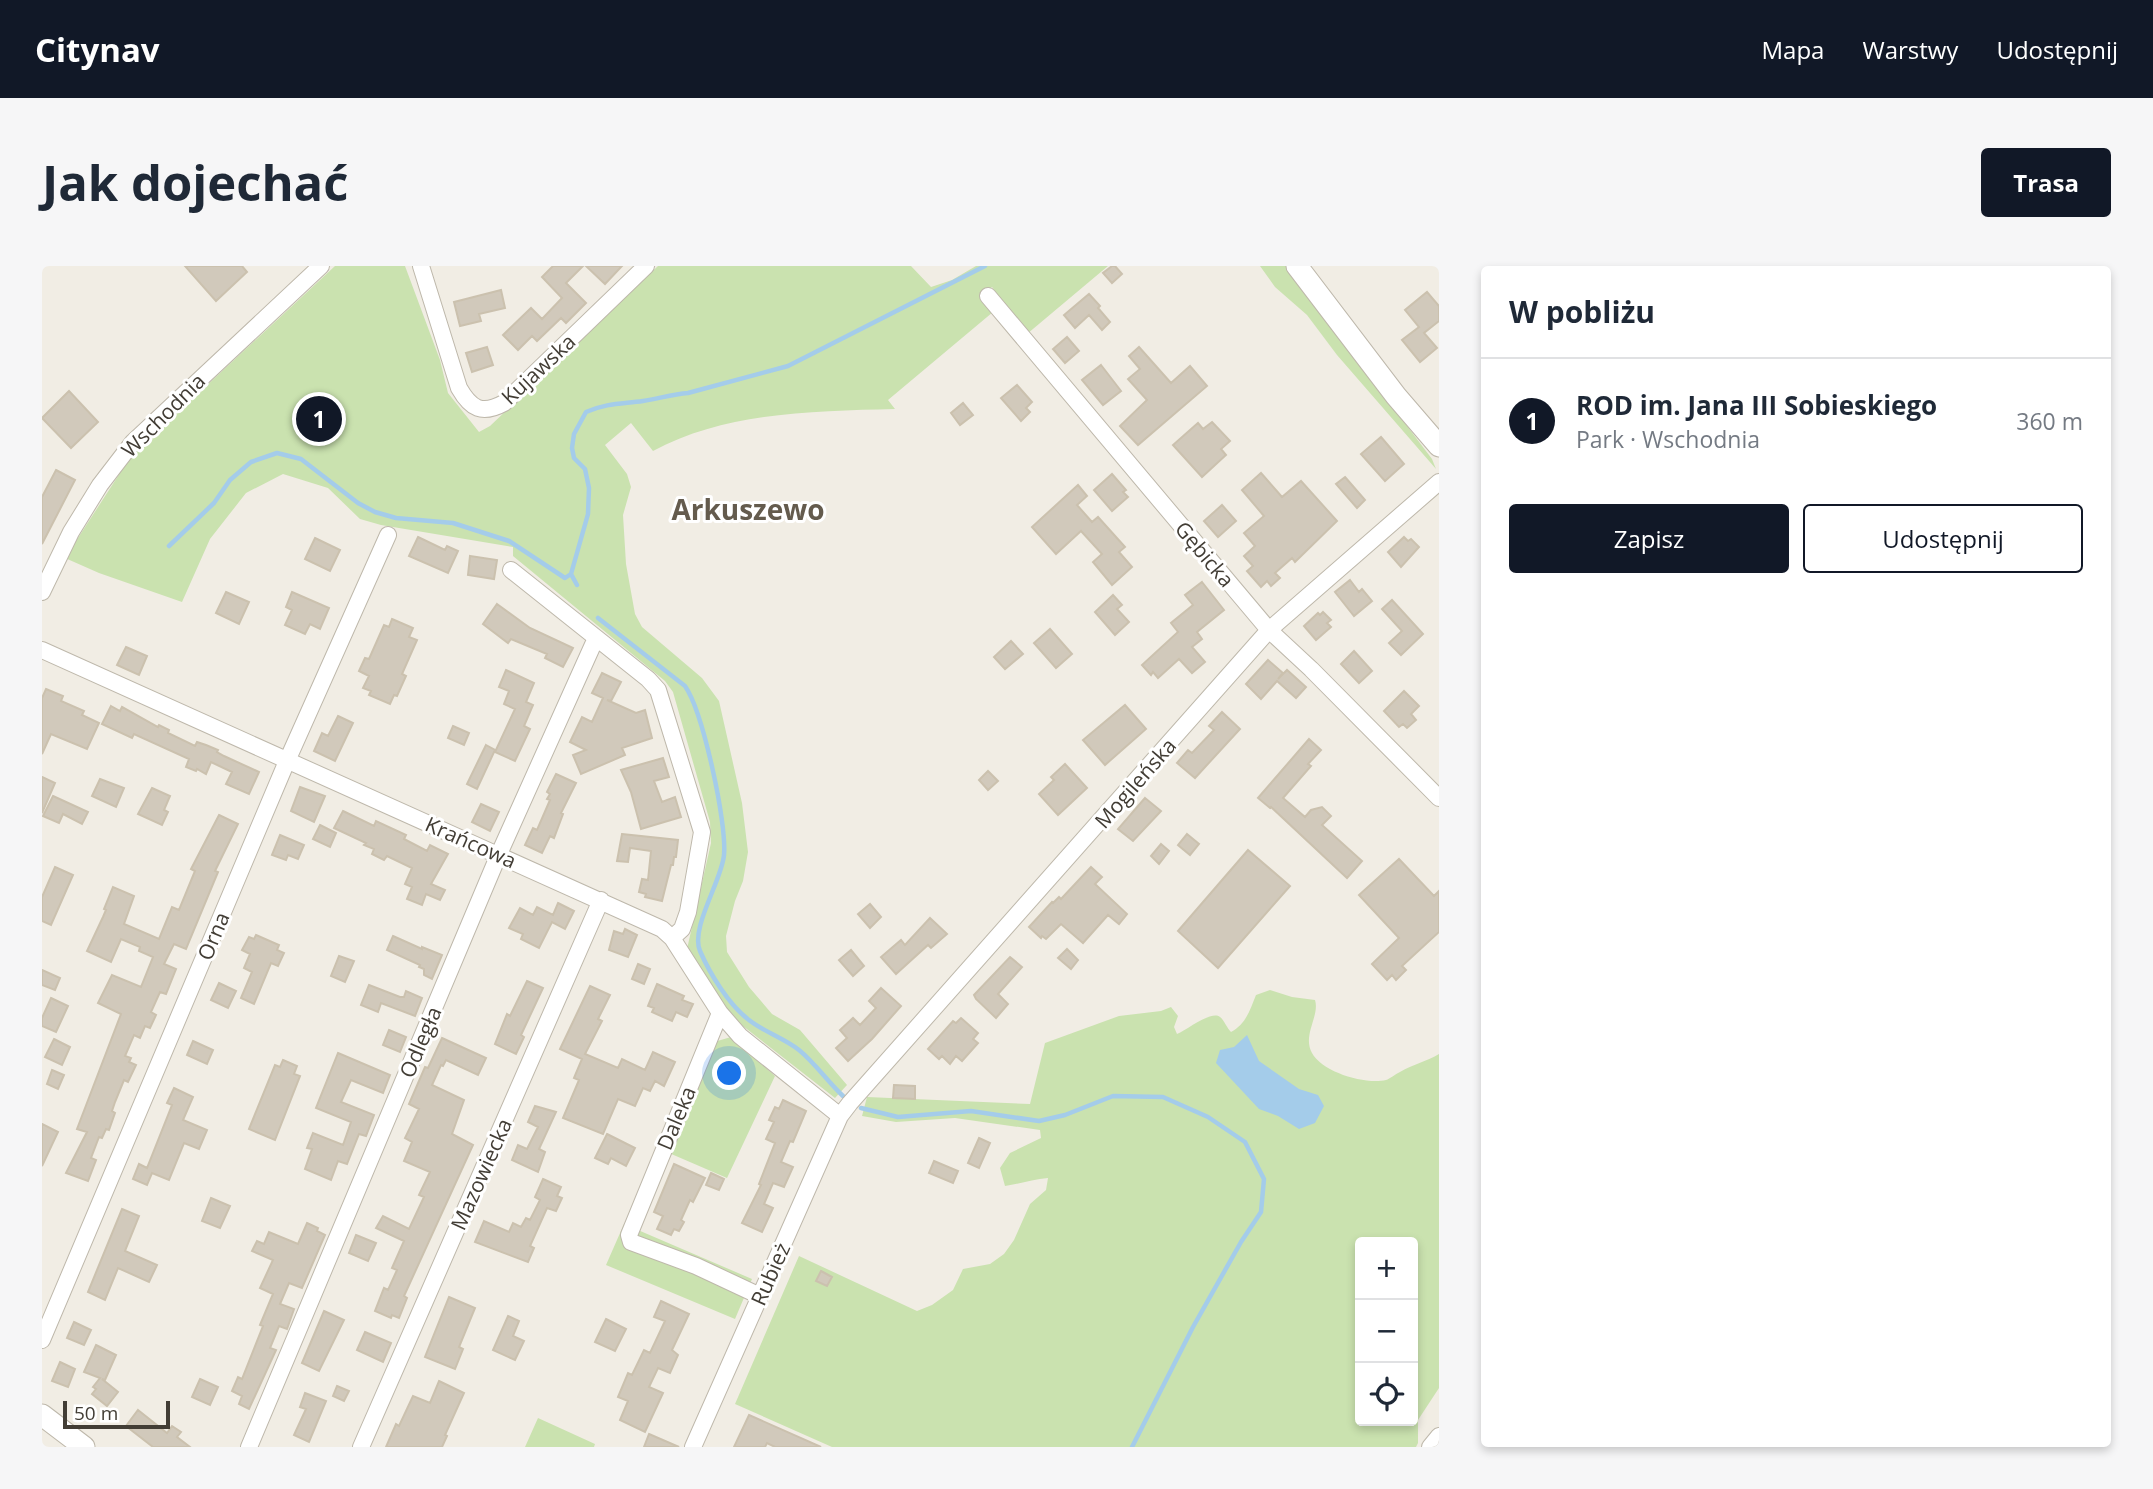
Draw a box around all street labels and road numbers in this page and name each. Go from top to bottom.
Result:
street label: Kujawska [495,327,581,411]
street label: Wschodnia [115,367,211,463]
street label: Gębicka [1169,515,1241,593]
street label: Mogileńska [1088,732,1182,834]
street label: Krańcowa [421,810,521,874]
street label: Orna [190,908,236,964]
street label: Odległa [393,1002,447,1082]
street label: Daleka [650,1082,702,1154]
street label: Mazowiecka [444,1114,518,1234]
street label: Rubież [744,1238,796,1310]

